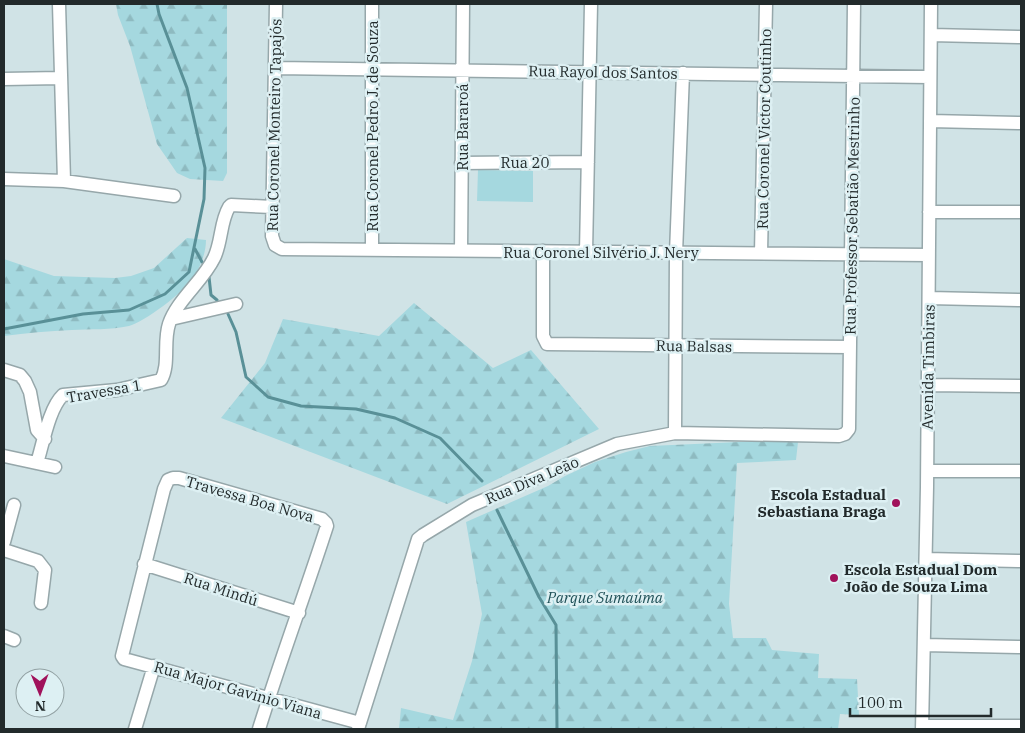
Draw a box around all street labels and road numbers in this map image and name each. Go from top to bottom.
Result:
street label: Rua Coronel Monteiro Tapajós [263,18,285,232]
street label: Rua Coronel Pedro J. de Souza [363,20,382,232]
street label: Rua Coronel Victor Coutinho [753,29,775,229]
street label: Rua Rayol dos Santos [528,61,678,83]
street label: Rua Bararoá [453,83,472,171]
street label: Rua Professor Sebatião Mestrinho [840,97,864,335]
street label: Rua 20 [501,153,549,172]
street label: Rua Coronel Silvério J. Nery [503,243,699,262]
street label: Avenida Timbiras [917,304,939,430]
street label: Rua Balsas [656,336,732,356]
street label: Travessa 1 [65,375,143,407]
street label: Rua Diva Leão [482,452,582,508]
street label: Travessa Boa Nova [184,472,316,526]
street label: Rua Mindú [182,568,260,610]
street label: Rua Major Gavinio Viana [152,657,324,723]

